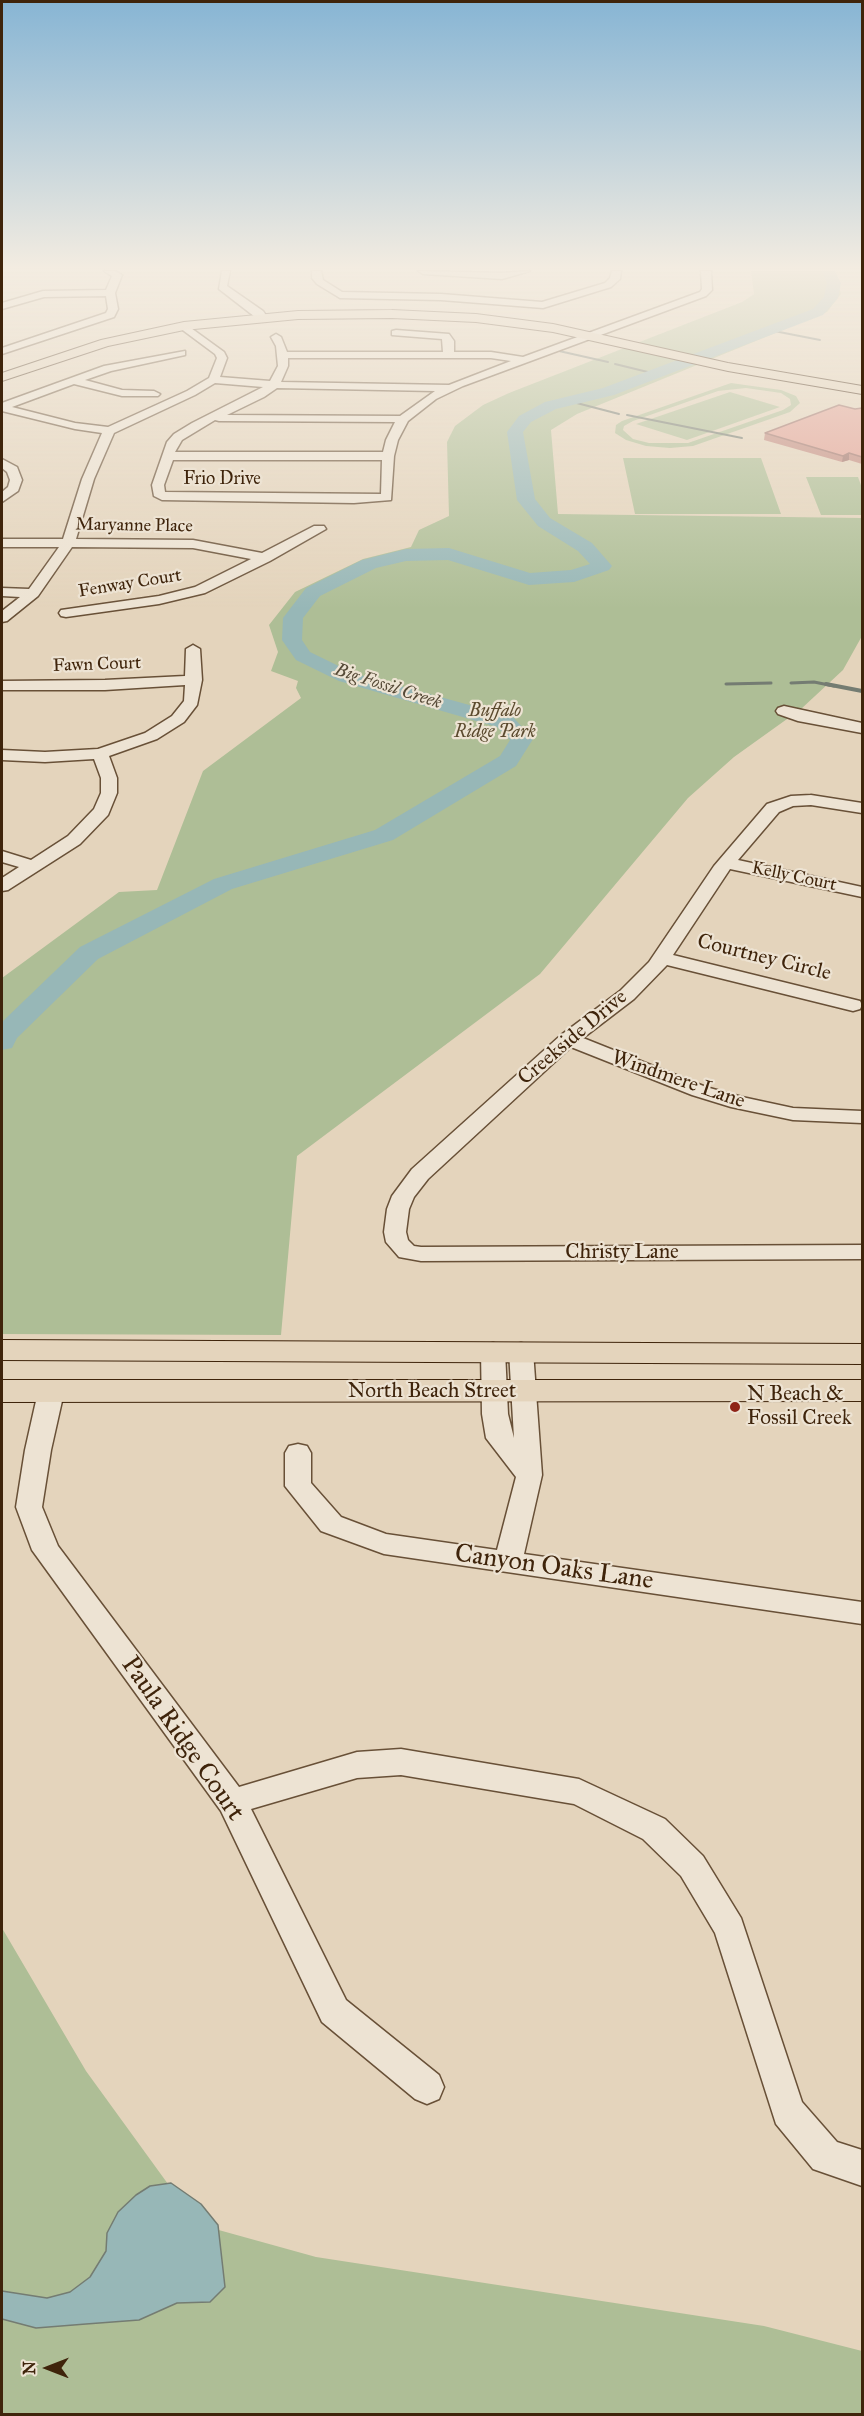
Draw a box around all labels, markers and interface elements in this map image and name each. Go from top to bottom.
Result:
street label: Frio Drive [183,469,261,491]
street label: Maryanne Place [75,514,193,538]
street label: Fenway Court [77,565,183,603]
street label: Fawn Court [52,653,142,677]
water label: Big Fossil Creek [332,660,444,714]
park label: Buffalo Ridge Park [454,701,536,744]
street label: Kelly Court [750,857,838,897]
street label: Courtney Circle [694,929,834,987]
street label: Creekside Drive [513,985,633,1091]
street label: Windmere Lane [608,1045,748,1115]
street label: Christy Lane [565,1240,679,1266]
street label: North Beach Street [348,1379,516,1405]
place label: N Beach & Fossil Creek [747,1382,852,1432]
marker: N Beach & Fossil Creek [728,1400,742,1414]
street label: Canyon Oaks Lane [453,1539,655,1597]
street label: Paula Ridge Court [114,1651,250,1827]
north arrow [18,2338,78,2398]
text: N [20,2361,39,2375]

